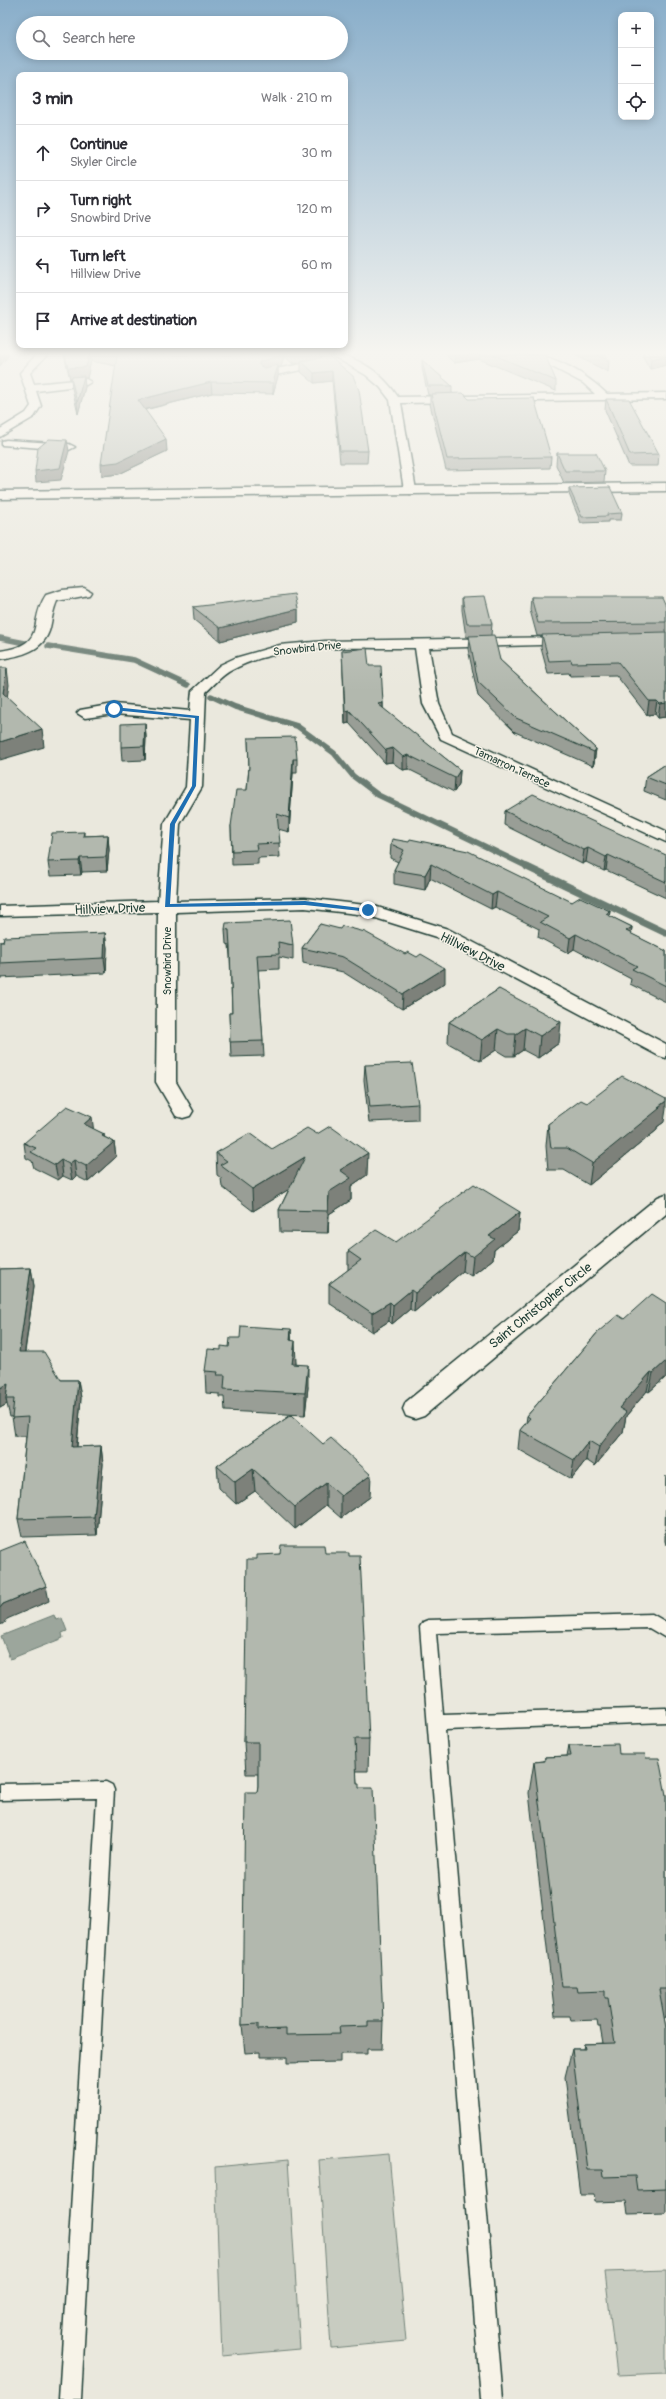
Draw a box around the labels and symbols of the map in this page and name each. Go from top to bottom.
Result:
street label: Snowbird Drive [272,638,342,659]
route start [105,700,123,718]
street label: Tamarron Terrace [472,744,552,791]
street label: Hillview Drive [74,900,146,918]
route end [359,901,377,919]
street label: Snowbird Drive [161,926,174,995]
street label: Hillview Drive [437,929,508,975]
street label: Saint Christopher Circle [486,1259,596,1352]

